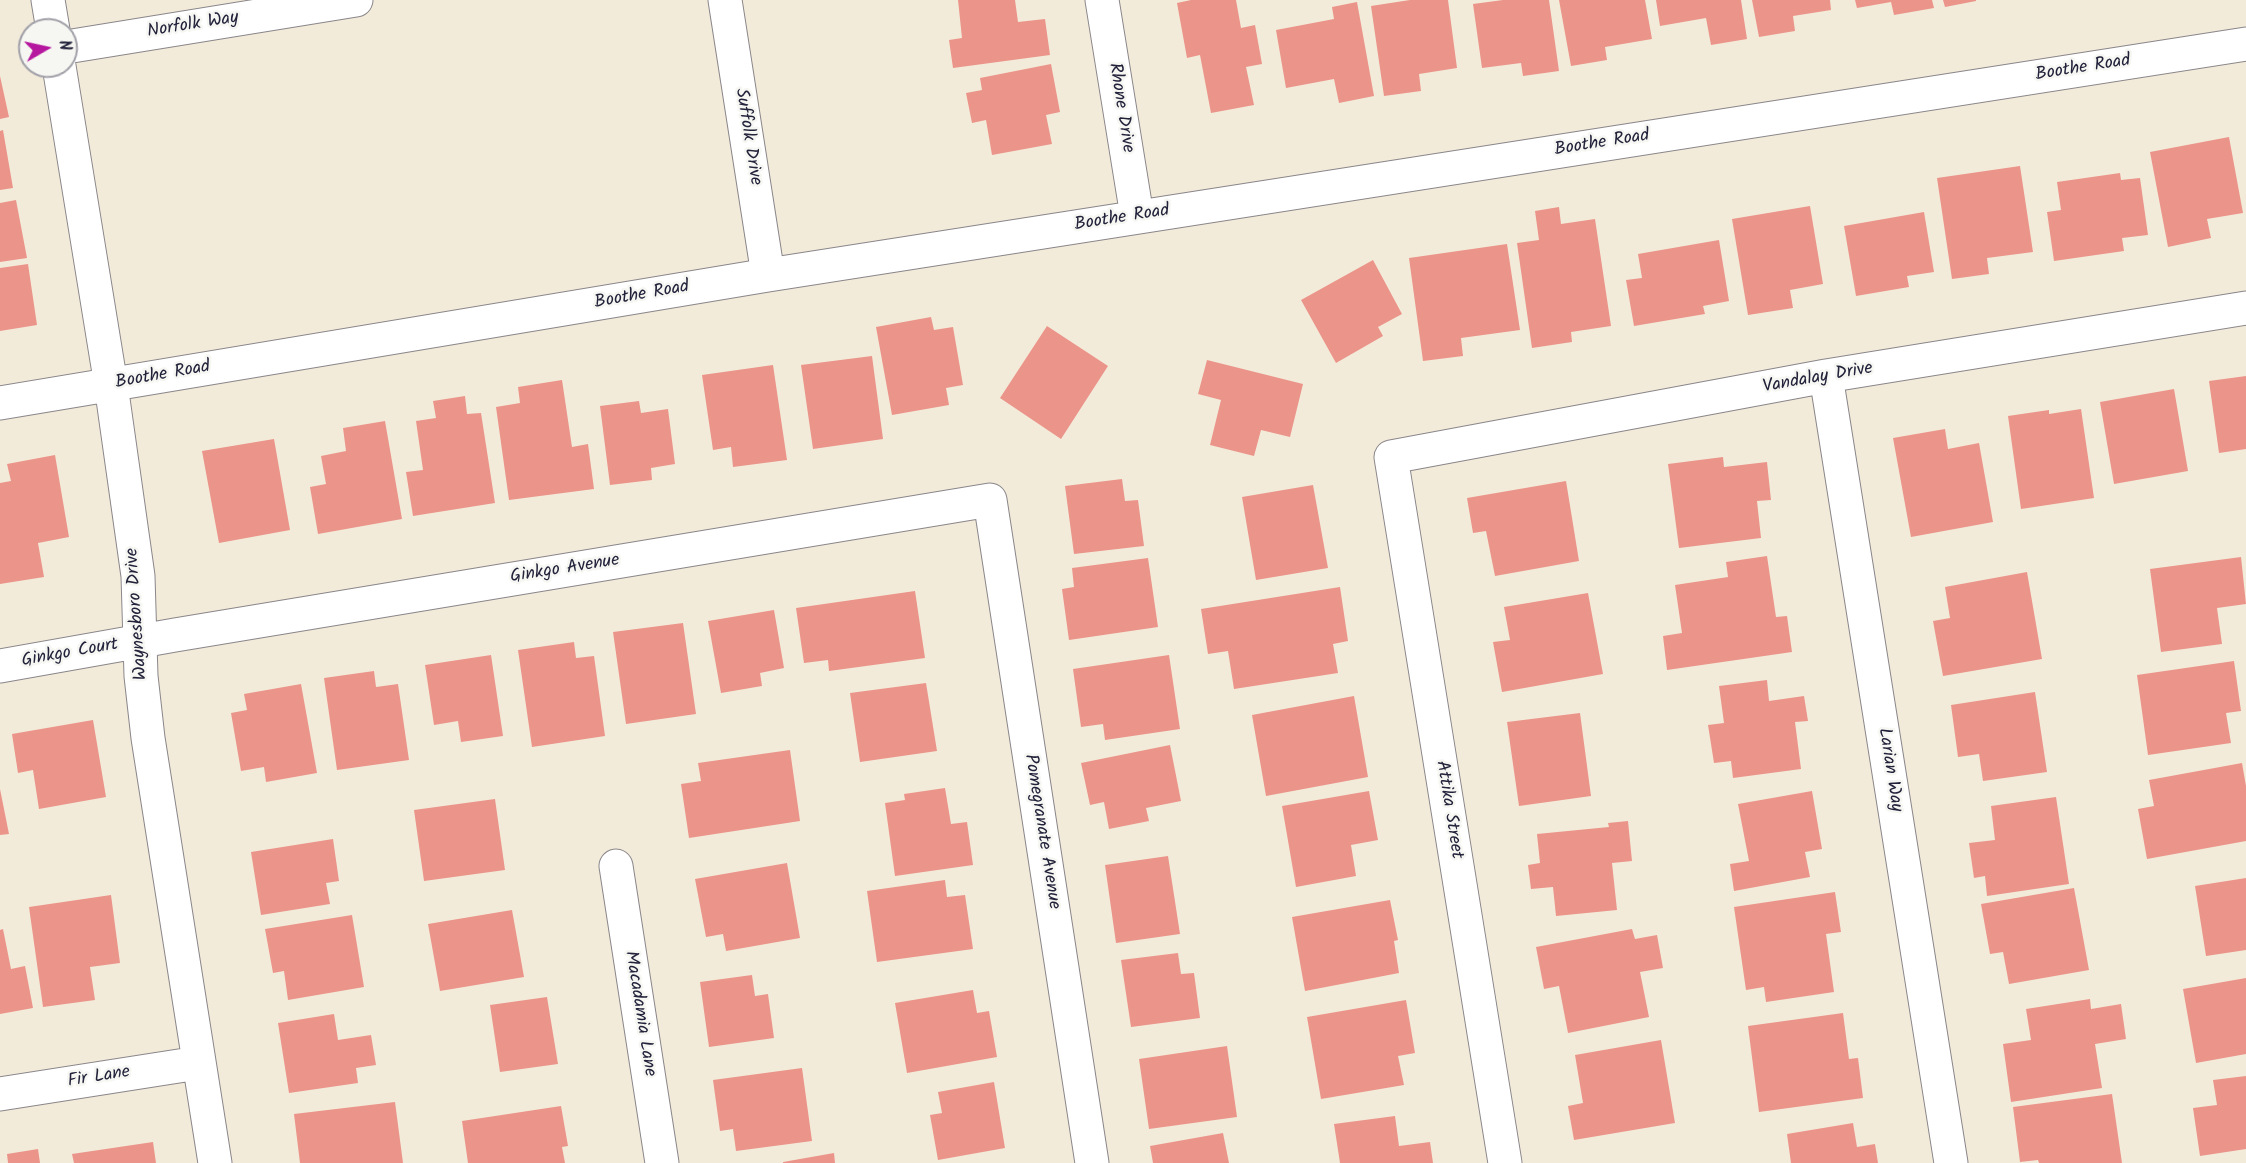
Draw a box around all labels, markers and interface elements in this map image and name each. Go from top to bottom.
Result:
street label: Norfolk Way [146,8,240,44]
north arrow [18,18,78,78]
text: N [51,38,77,52]
street label: Boothe Road [2034,51,2132,87]
street label: Rhone Drive [1102,61,1138,155]
street label: Suffolk Drive [729,87,765,187]
street label: Boothe Road [1553,126,1651,162]
street label: Boothe Road [1073,201,1171,237]
street label: Boothe Road [593,277,691,315]
street label: Boothe Road [114,357,212,395]
street label: Vandalay Drive [1761,359,1875,399]
street label: Waynesboro Drive [123,547,153,681]
street label: Ginkgo Avenue [509,551,621,589]
street label: Ginkgo Court [20,635,120,673]
street label: Larian Way [1872,726,1906,814]
street label: Pomegranate Avenue [1018,753,1064,911]
street label: Attika Street [1430,759,1466,861]
street label: Macadamia Lane [618,950,660,1078]
street label: Fir Lane [66,1062,132,1094]

